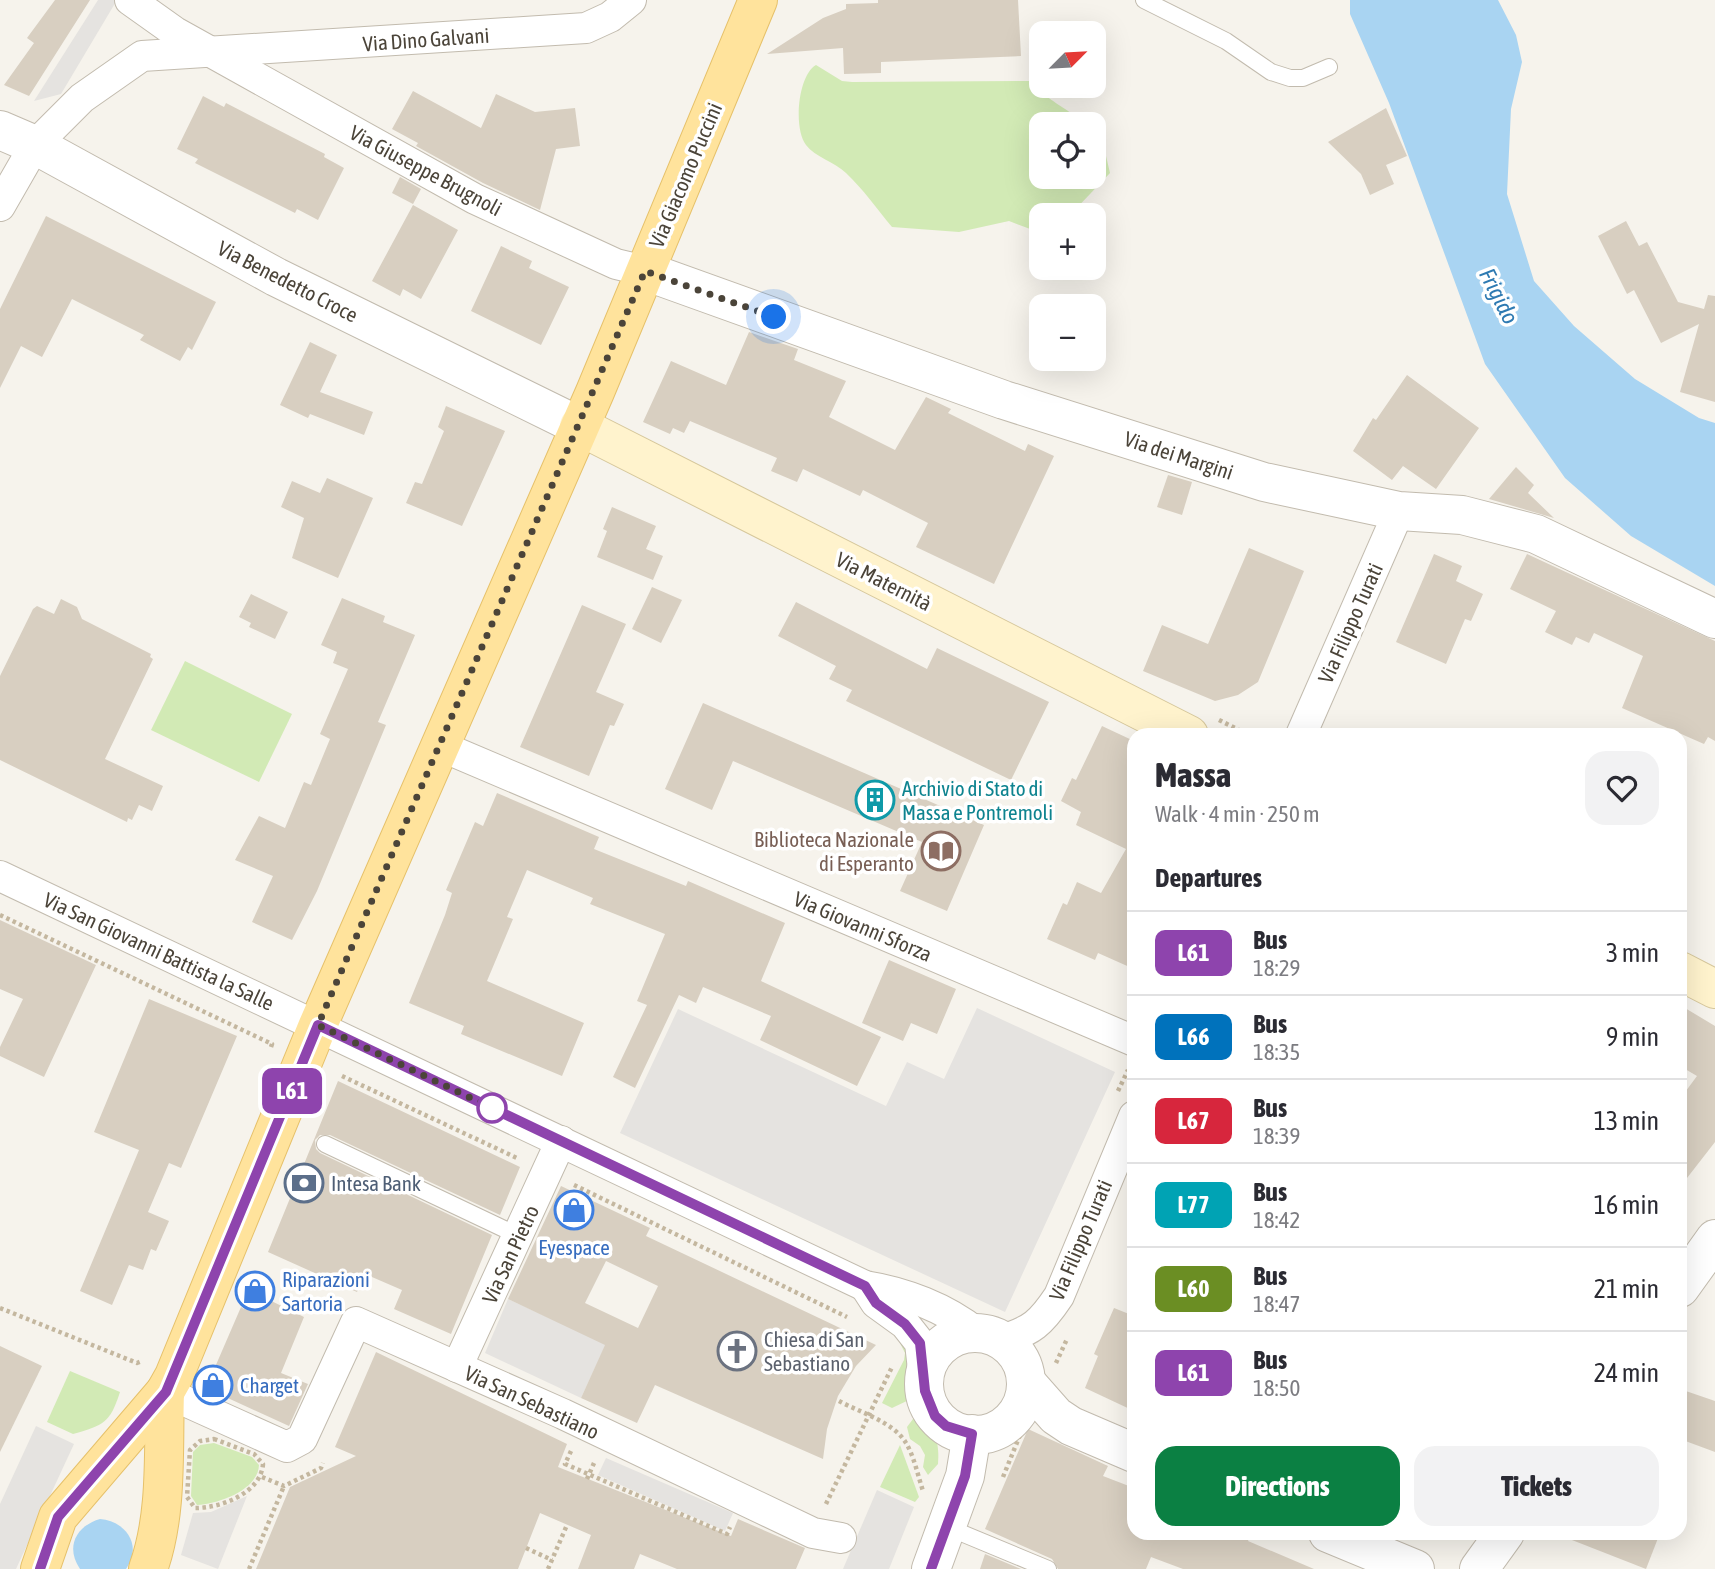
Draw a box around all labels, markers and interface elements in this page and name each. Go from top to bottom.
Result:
north arrow [1029,21,1106,98]
map controls [1029,21,1106,371]
street label: Via Dino Galvani [362,23,490,55]
street label: Via Giacomo Puccini [644,99,726,251]
button: locate [1029,112,1106,189]
street label: Via Giuseppe Brugnoli [346,120,506,220]
button: + [1029,203,1106,280]
street label: Via Benedetto Croce [214,235,362,327]
water label: Frigido [1474,264,1524,328]
button: − [1029,294,1106,371]
your location [756,299,791,334]
street label: Via dei Margini [1121,426,1237,484]
street label: Via Maternità [832,547,936,615]
street label: Via Filippo Turati [1313,559,1387,687]
button: heart [1585,751,1659,825]
text: Massa [1155,756,1231,794]
place label: Archivio di Stato di Massa e Pontremoli [902,776,1053,824]
building icon: Archivio di Stato di Massa e Pontremoli [854,779,896,821]
text: Walk · 4 min · 250 m [1155,801,1319,827]
place label: Biblioteca Nazionale di Esperanto [754,827,914,875]
library icon: Biblioteca Nazionale di Esperanto [920,830,962,872]
text: Departures [1155,863,1262,893]
street label: Via Giovanni Sforza [790,886,936,966]
street label: Via San Giovanni Battista la Salle [40,887,278,1015]
text: Bus [1253,925,1287,955]
text: 3 min [1606,938,1659,968]
text: L61 [1178,939,1209,966]
text: 18:29 [1253,955,1300,981]
text: Bus [1253,1009,1287,1039]
text: 9 min [1606,1022,1659,1052]
text: L66 [1178,1023,1209,1050]
text: 18:35 [1253,1039,1300,1065]
line badge: L61 [252,1068,332,1114]
text: L61 [276,1077,308,1104]
unlabelled marker [477,1093,507,1123]
text: Bus [1253,1093,1287,1123]
text: 13 min [1594,1106,1659,1136]
text: L67 [1178,1107,1209,1134]
text: 18:39 [1253,1123,1300,1149]
bank icon: Intesa Bank [283,1162,325,1204]
place label: Intesa Bank [331,1171,421,1195]
street label: Via Filippo Turati [1044,1176,1116,1304]
text: Bus [1253,1177,1287,1207]
shop icon: Eyespace [553,1189,595,1231]
text: 16 min [1594,1190,1659,1220]
text: L77 [1178,1191,1209,1218]
street label: Via San Pietro [477,1201,543,1307]
text: 18:42 [1253,1207,1300,1233]
place label: Eyespace [538,1235,610,1259]
text: Bus [1253,1261,1287,1291]
place label: Riparazioni Sartoria [282,1267,370,1315]
shop icon: Riparazioni Sartoria [234,1270,276,1312]
text: 21 min [1594,1274,1659,1304]
text: L60 [1178,1275,1209,1302]
text: 18:47 [1253,1291,1300,1317]
place label: Chiesa di San Sebastiano [764,1327,865,1375]
church icon: Chiesa di San Sebastiano [716,1330,758,1372]
text: Bus [1253,1345,1287,1375]
text: 24 min [1594,1358,1659,1388]
text: L61 [1178,1359,1209,1386]
street label: Via San Sebastiano [461,1360,603,1444]
shop icon: Charget [192,1364,234,1406]
place label: Charget [240,1373,299,1397]
text: 18:50 [1253,1375,1300,1401]
button: Directions [1155,1446,1400,1526]
button: Tickets [1414,1446,1659,1526]

